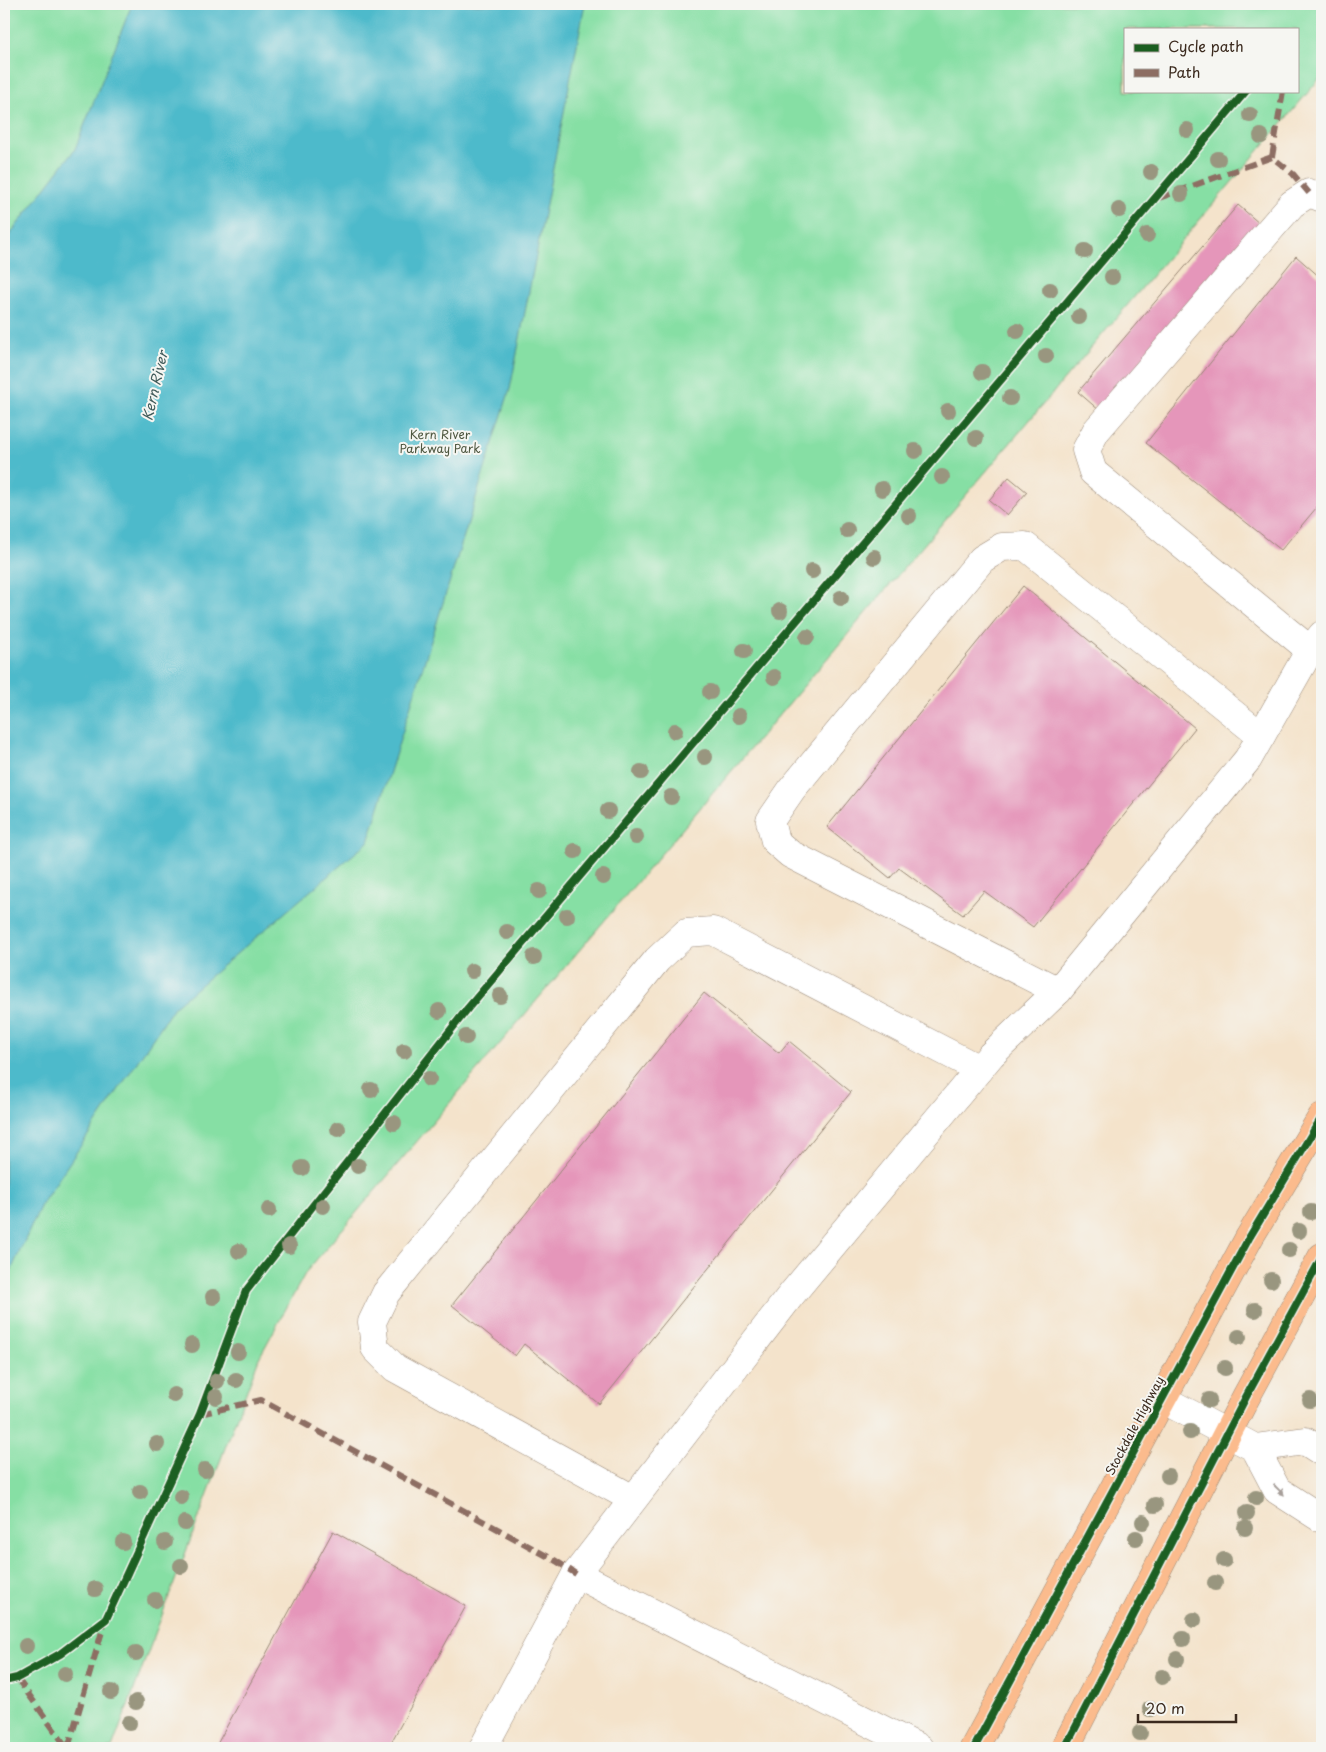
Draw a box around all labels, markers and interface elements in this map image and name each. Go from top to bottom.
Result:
legend [1124,28,1298,92]
text: Cycle path [1168,34,1244,57]
text: Path [1168,60,1200,83]
water label: Kern River [136,347,173,423]
park label: Kern River Parkway Park [400,425,481,457]
street label: Stockdale Highway [1100,1373,1168,1478]
one-way arrow [1273,1484,1285,1496]
scale bar [1138,1692,1236,1724]
text: 20 m [1146,1696,1185,1719]

